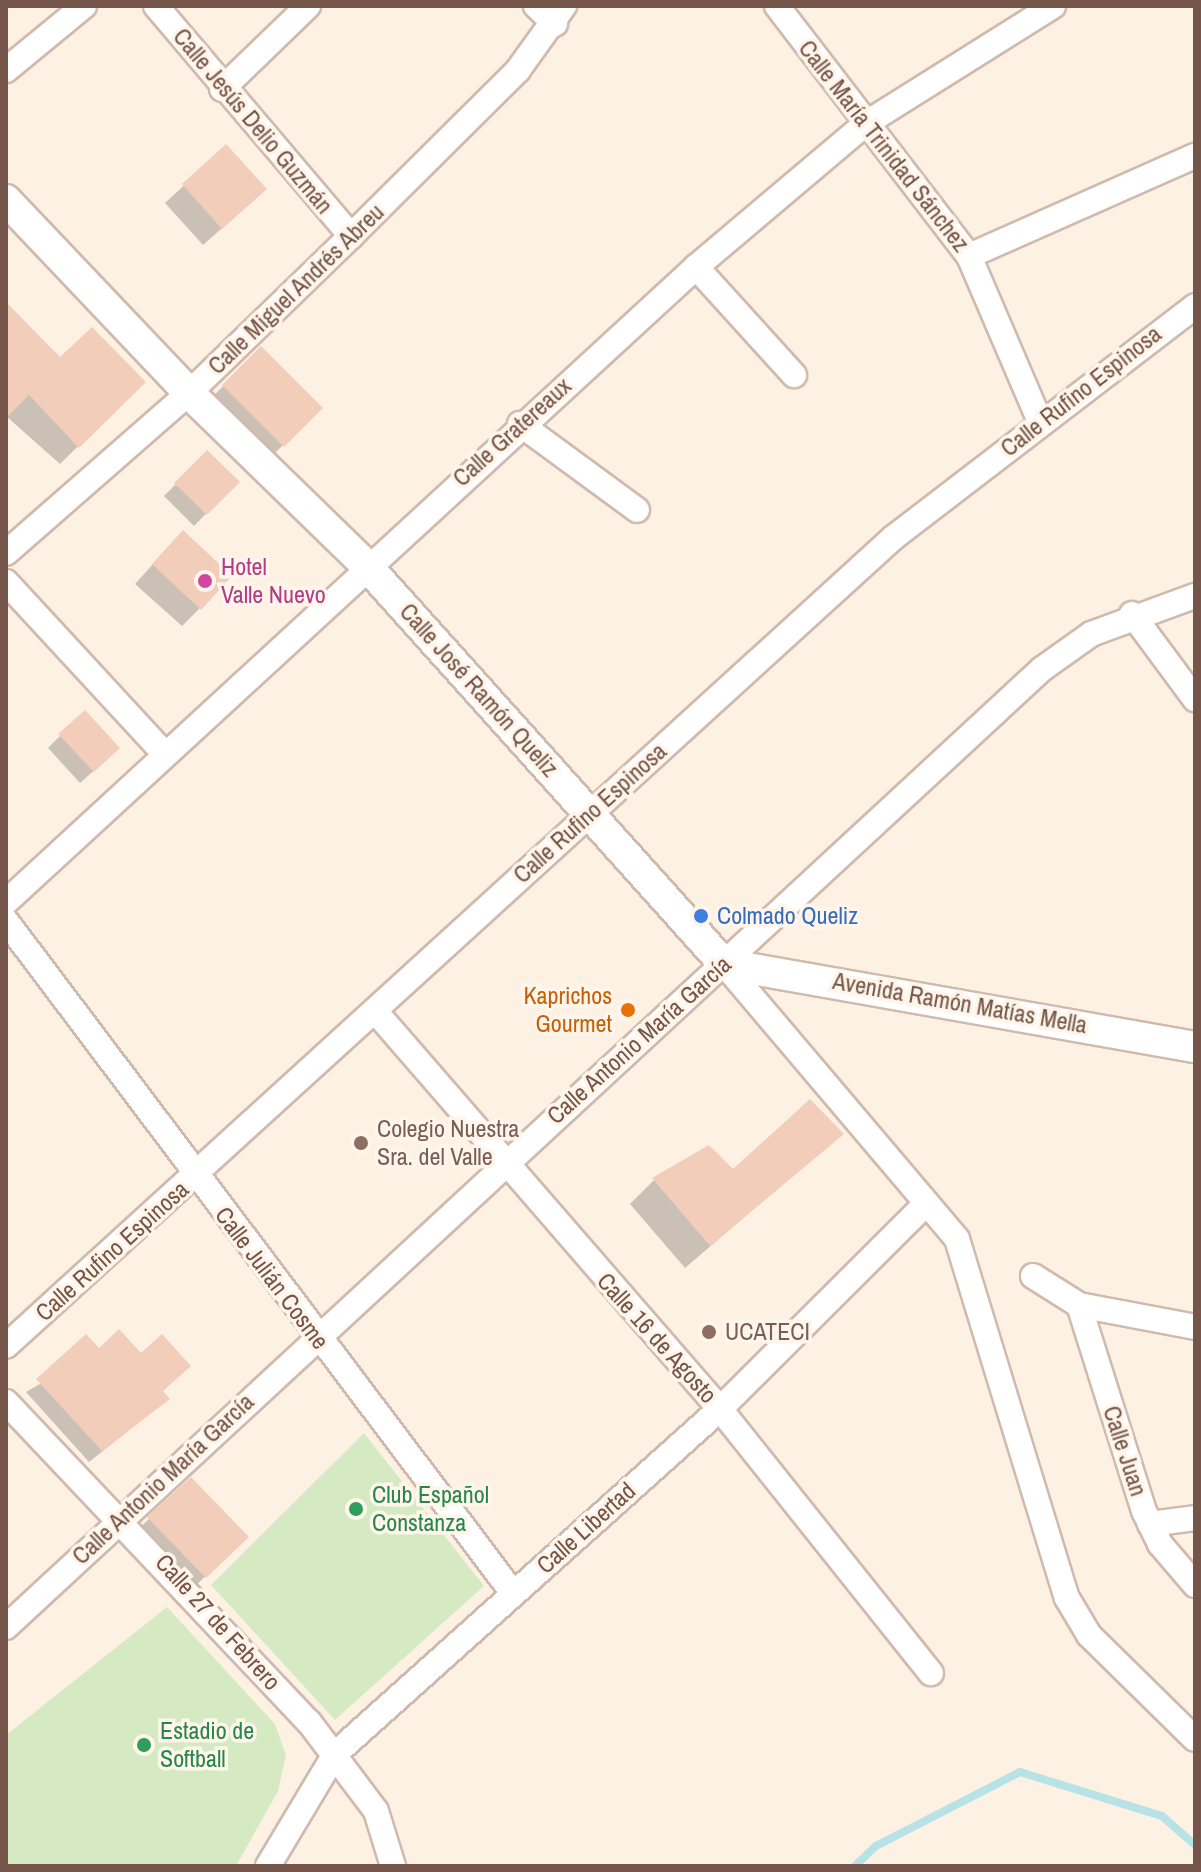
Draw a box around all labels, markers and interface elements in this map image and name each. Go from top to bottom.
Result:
street label: Calle Jesús Delio Guzmán [167,23,339,219]
street label: Calle María Trinidad Sánchez [792,34,976,258]
street label: Calle Miguel Andrés Abreu [201,197,391,381]
street label: Calle Rufino Espinosa [995,319,1167,463]
street label: Calle Gratereaux [447,372,577,492]
place label: Hotel Valle Nuevo [221,553,326,609]
marker: Hotel Valle Nuevo [196,572,214,590]
street label: Calle José Ramón Queliz [394,597,564,783]
street label: Calle Rufino Espinosa [508,737,672,889]
place label: Colmado Queliz [717,902,858,930]
marker: Colmado Queliz [692,907,710,925]
street label: Calle Antonio María García [541,950,737,1130]
street label: Avenida Ramón Matías Mella [831,966,1089,1040]
place label: Kaprichos Gourmet [523,982,612,1038]
marker: Kaprichos Gourmet [619,1001,637,1019]
place label: Colegio Nuestra Sra. del Valle [377,1115,519,1171]
marker: Colegio Nuestra Sra. del Valle [352,1134,370,1152]
street label: Calle Rufino Espinosa [30,1175,194,1327]
street label: Calle Julián Cosme [209,1201,335,1355]
street label: Calle 16 de Agosto [591,1267,723,1409]
place label: UCATECI [725,1318,810,1346]
marker: UCATECI [700,1323,718,1341]
street label: Calle Antonio María García [66,1387,260,1571]
street label: Calle Juan [1097,1402,1153,1500]
street label: Calle Libertad [531,1476,641,1580]
place label: Club Español Constanza [372,1481,489,1537]
marker: Club Español Constanza [347,1500,365,1518]
street label: Calle 27 de Febrero [149,1548,287,1696]
place label: Estadio de Softball [160,1717,254,1773]
marker: Estadio de Softball [135,1736,153,1754]

